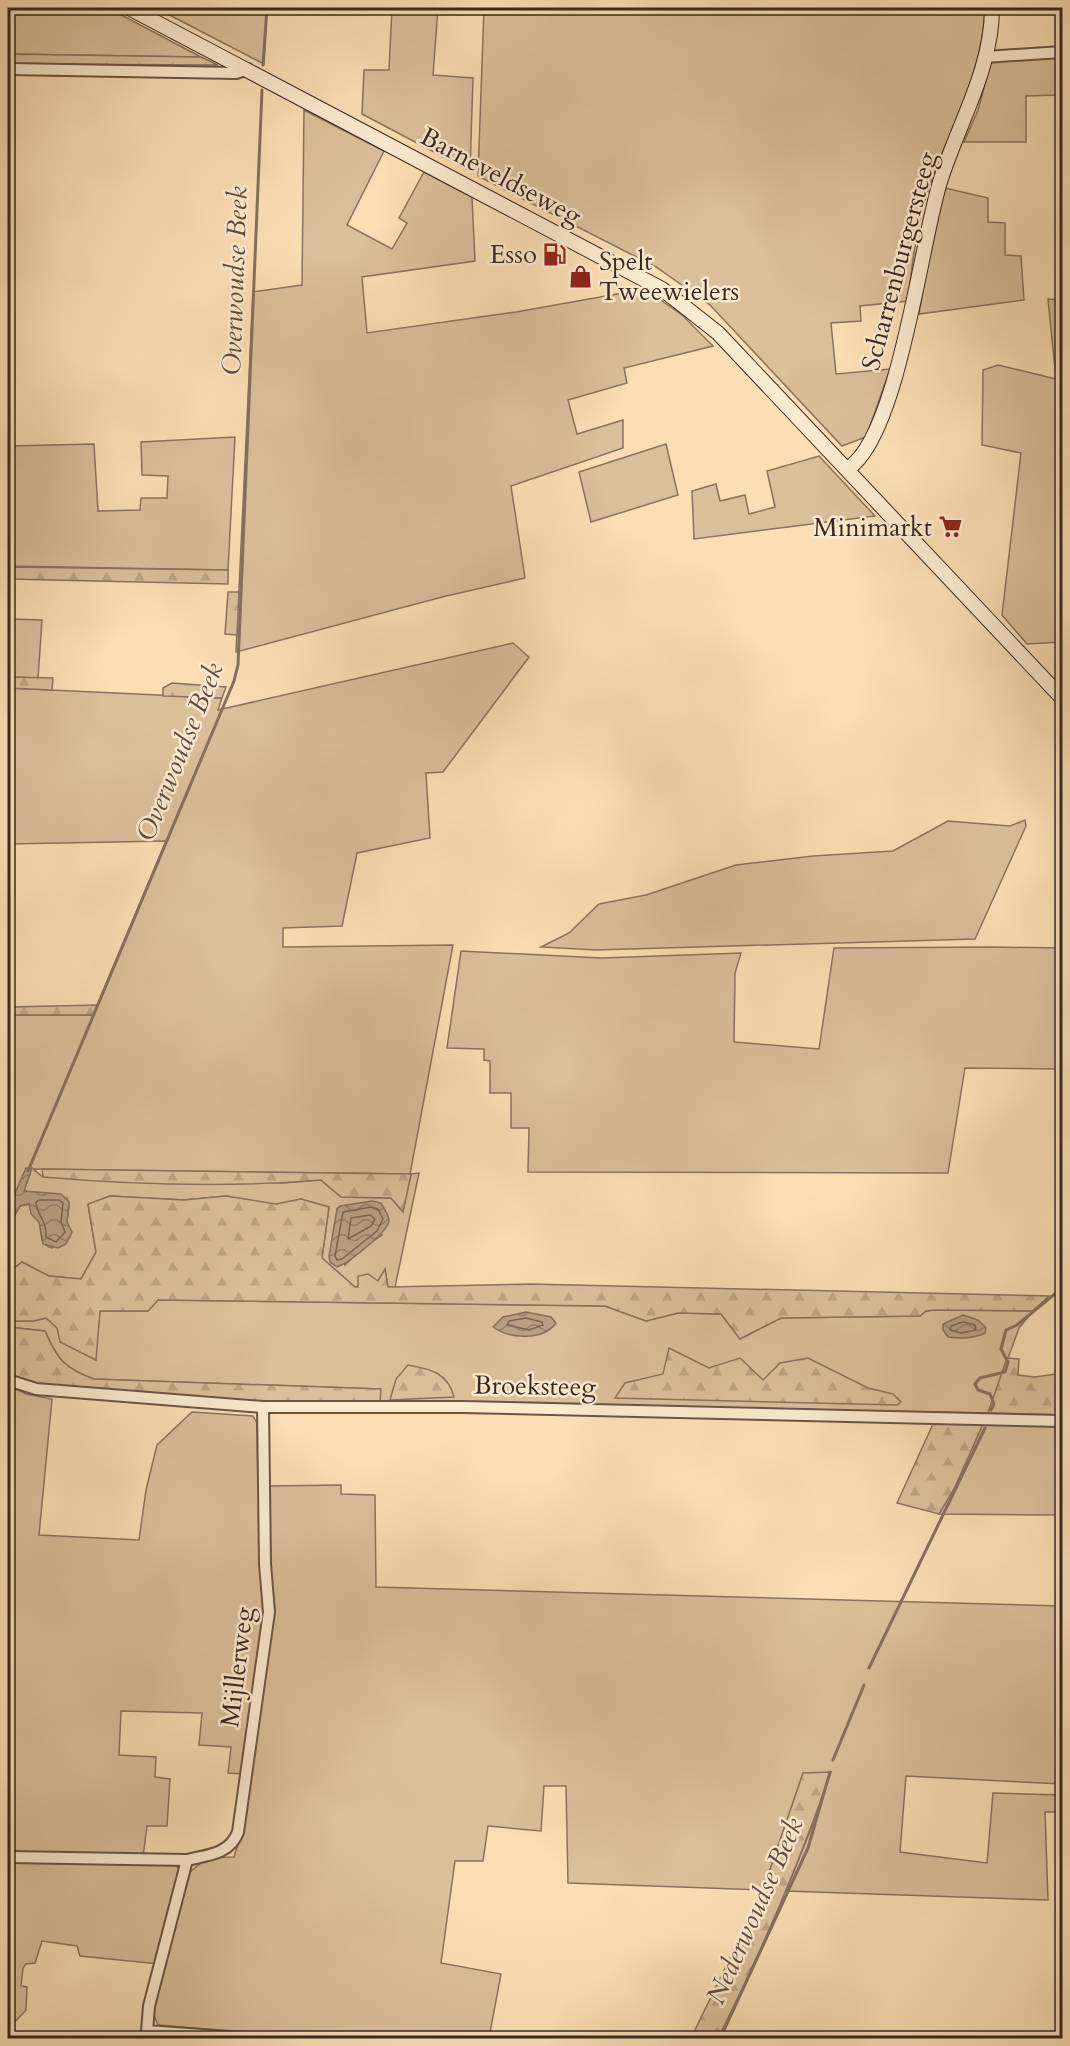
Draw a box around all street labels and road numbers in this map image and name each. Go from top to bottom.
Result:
street label: Barneveldseweg [414,119,588,233]
street label: Scharrenburgersteeg [853,148,945,374]
street label: Broeksteeg [474,1367,597,1405]
street label: Mijllerweg [212,1604,262,1729]

